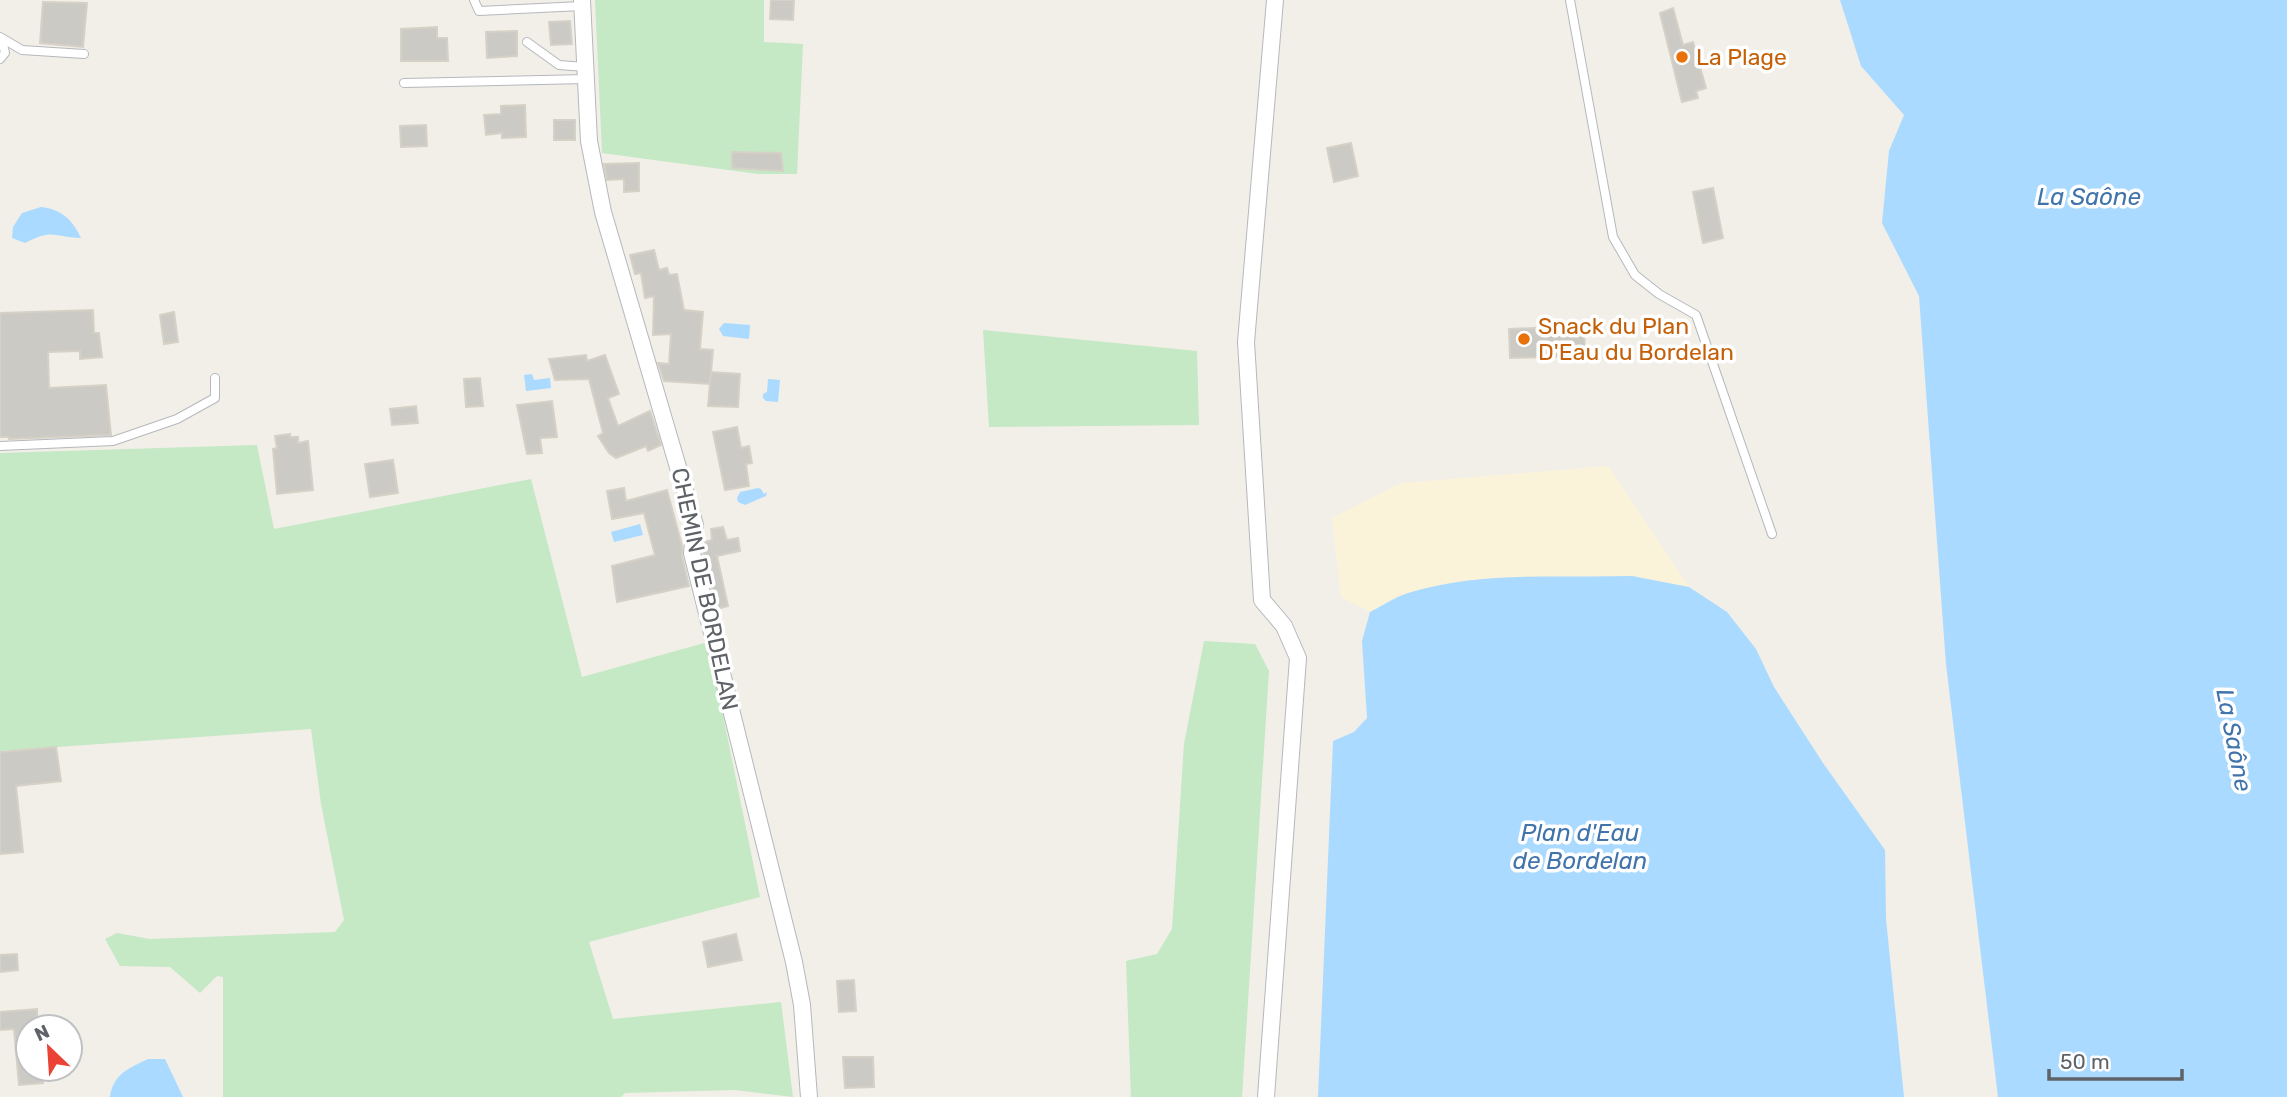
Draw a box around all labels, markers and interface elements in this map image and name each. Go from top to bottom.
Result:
place label: La Plage [1696,43,1787,71]
marker: La Plage [1674,49,1690,65]
water label: La Saône [2037,183,2141,211]
place label: Snack du Plan D'Eau du Bordelan [1538,312,1734,366]
marker: Snack du Plan D'Eau du Bordelan [1516,331,1532,347]
street label: CHEMIN DE BORDELAN [666,465,744,713]
water label: La Saône [2210,686,2258,794]
water label: Plan d'Eau de Bordelan [1513,819,1647,875]
north arrow [14,1013,84,1083]
text: N [31,1020,53,1046]
scale bar [2049,1038,2182,1082]
text: 50 m [2060,1049,2110,1074]

